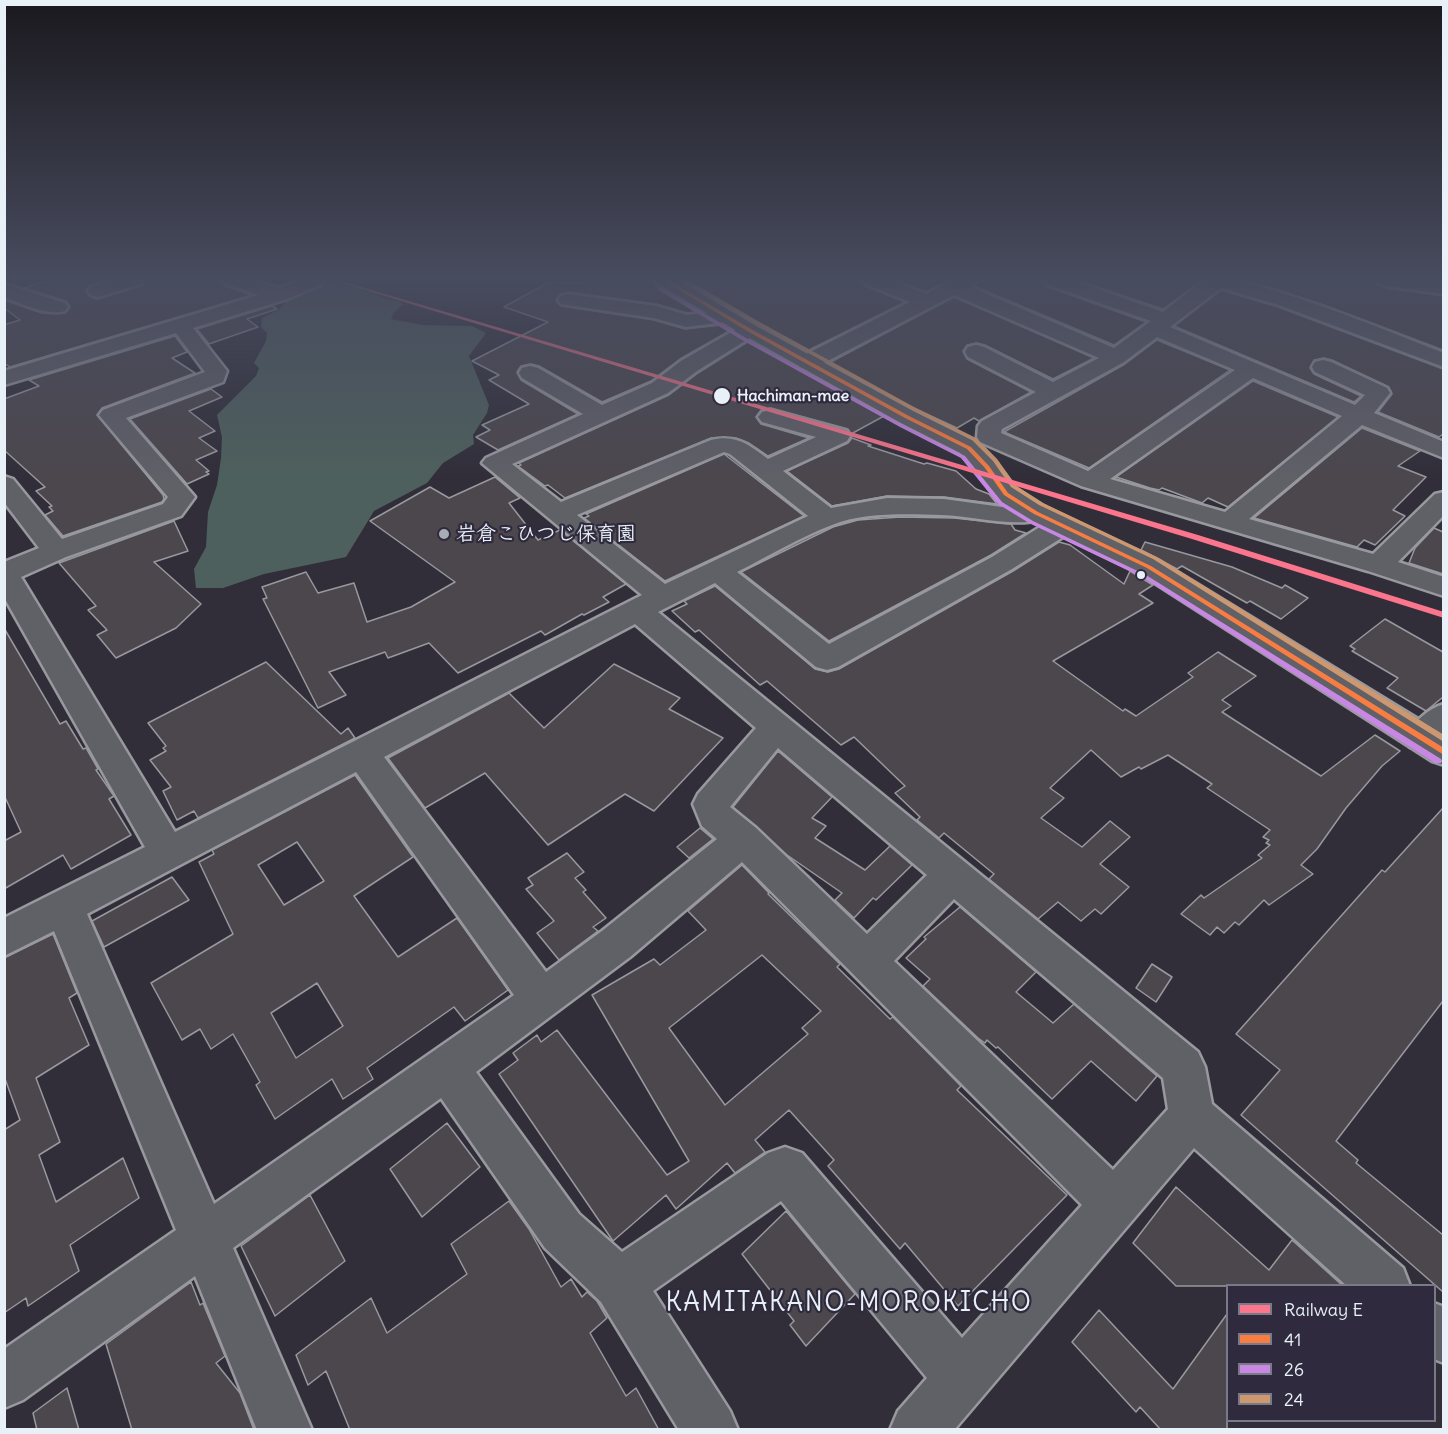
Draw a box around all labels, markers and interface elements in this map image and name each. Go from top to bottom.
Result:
marker: Hachiman-mae [712,386,732,406]
place label: Hachiman-mae [737,386,849,406]
place label: 岩倉こひつじ保育園 [456,522,636,546]
marker: 岩倉こひつじ保育園 [437,527,451,541]
unlabelled marker [1135,569,1147,581]
legend [1226,1284,1436,1422]
district label: KAMITAKANO-MOROKICHO [666,1288,1032,1320]
text: Railway E [1284,1298,1363,1321]
text: 41 [1284,1328,1301,1351]
text: 26 [1284,1358,1304,1381]
text: 24 [1284,1388,1304,1411]

